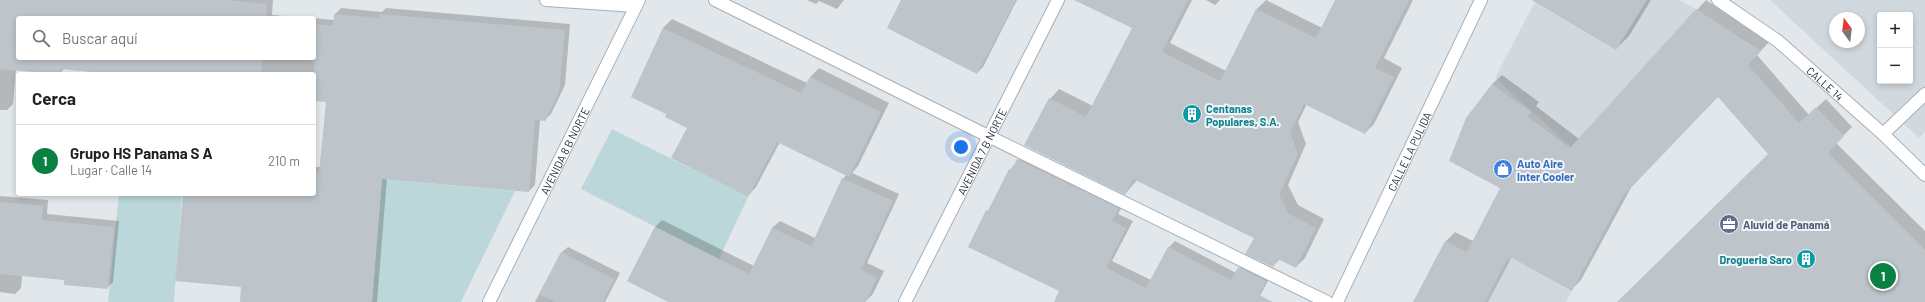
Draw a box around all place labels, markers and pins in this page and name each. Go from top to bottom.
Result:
place label: Centanas Populares, S.A. [1206,102,1280,128]
building icon: Centanas Populares, S.A. [1181,103,1203,125]
place label: Auto Aire Inter Cooler [1517,157,1575,183]
shop icon: Auto Aire Inter Cooler [1492,158,1514,180]
office icon: Aluvid de Panamá [1718,213,1740,235]
place label: Aluvid de Panamá [1743,218,1830,231]
building icon: Drogueria Saro [1795,248,1817,270]
place label: Drogueria Saro [1719,253,1792,266]
pin: 1 [1870,261,1896,291]

